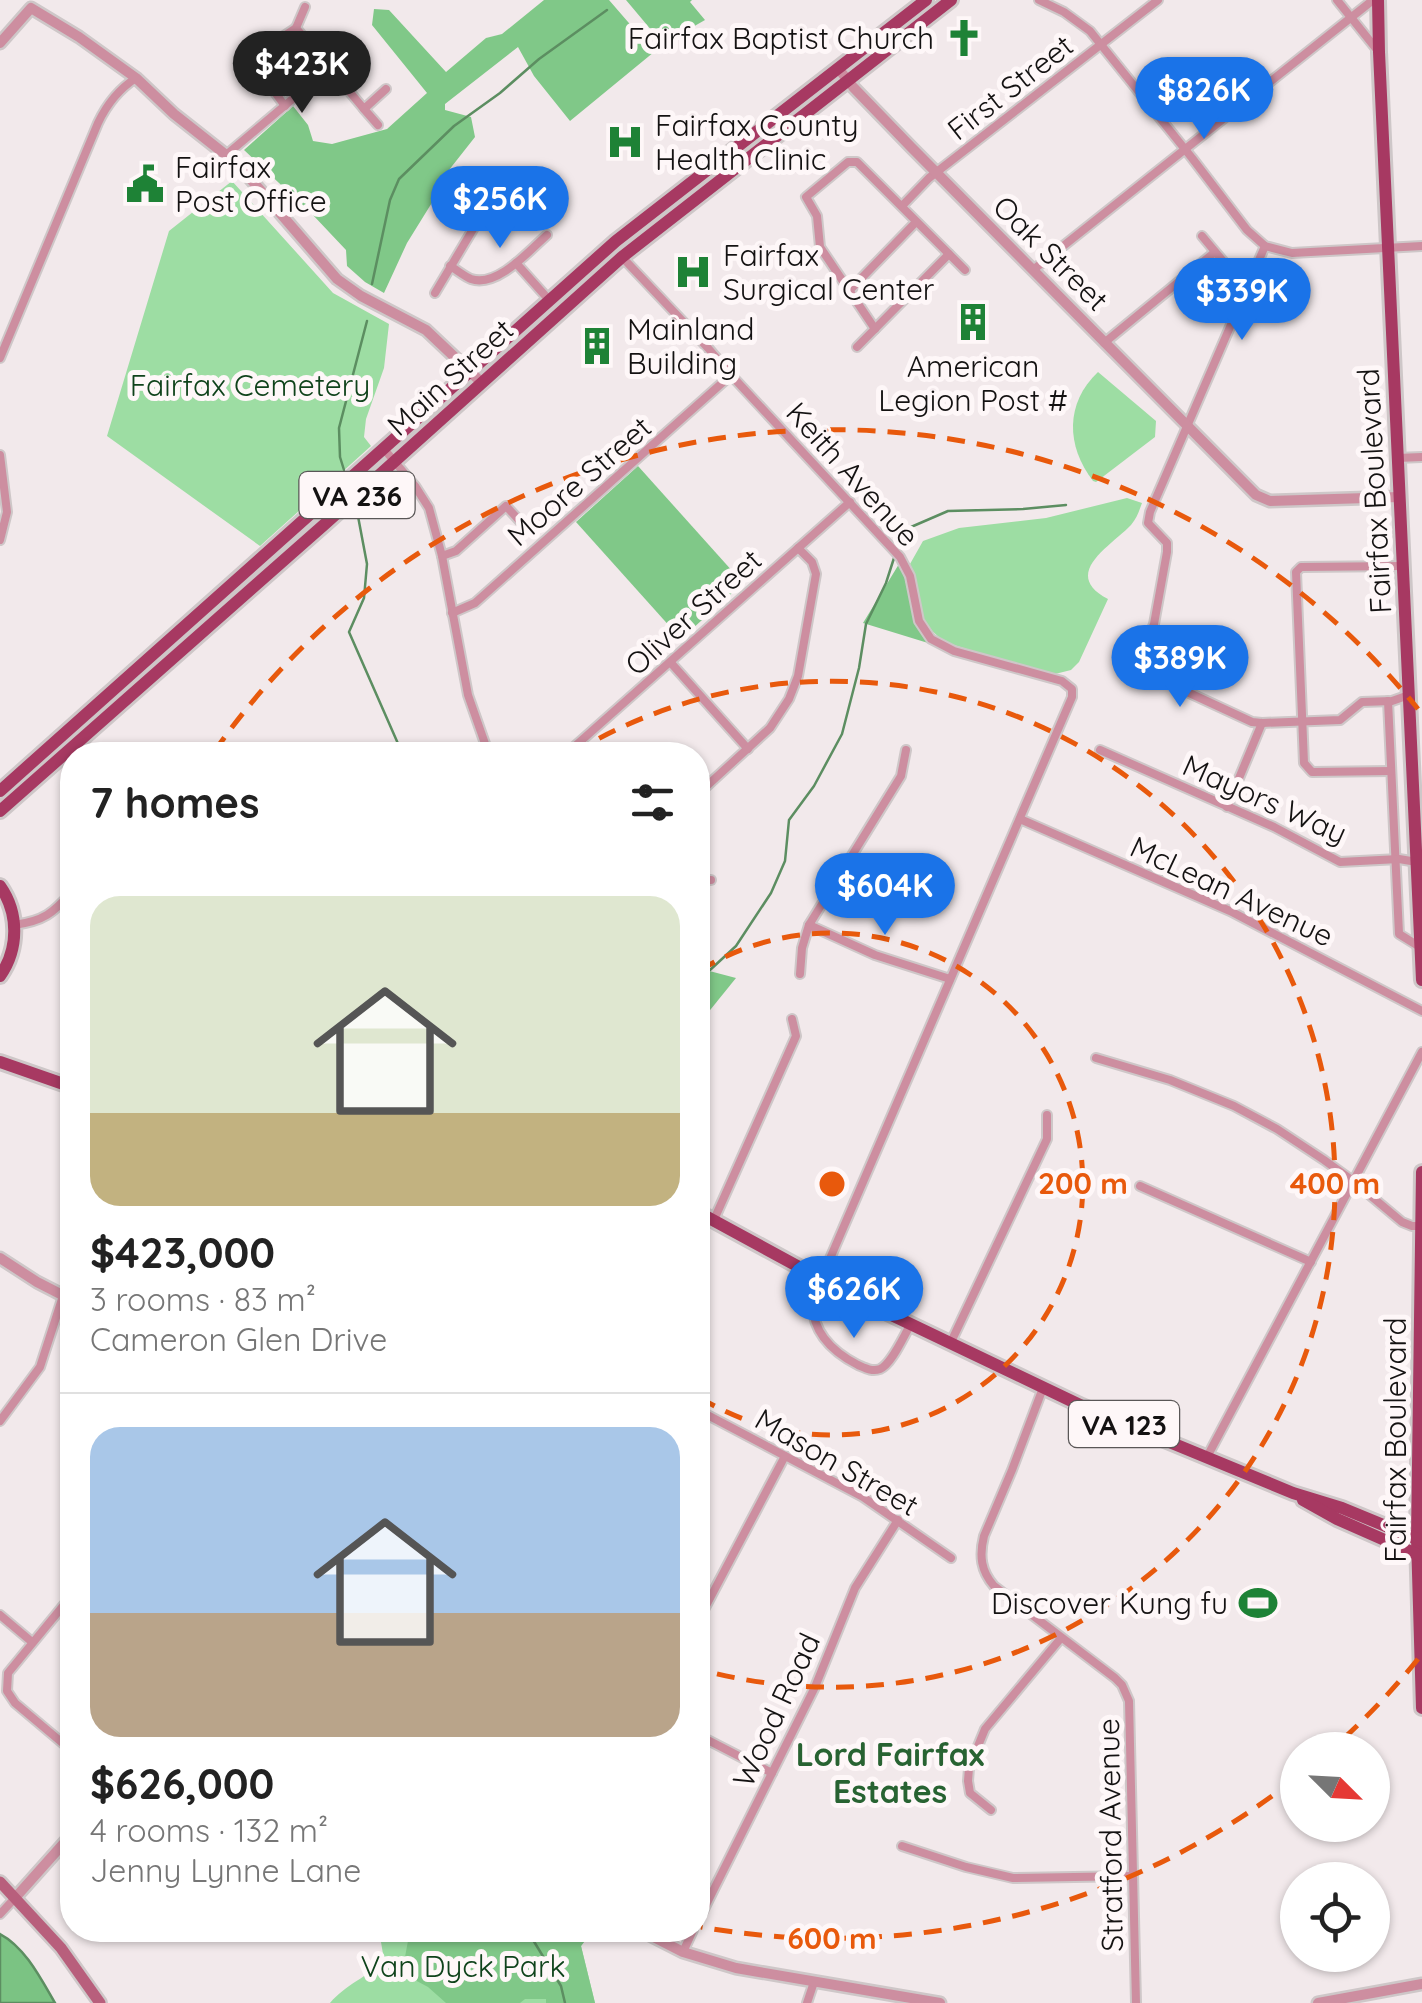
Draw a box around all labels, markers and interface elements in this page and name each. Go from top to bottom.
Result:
church icon: Fairfax Baptist Church [943,17,985,59]
place label: Fairfax Baptist Church [628,19,934,57]
street label: First Street [939,26,1081,148]
pin: $423K [232,31,372,116]
text: $423K [255,43,349,83]
pin: $826K [1134,57,1274,142]
text: $826K [1157,69,1251,109]
place label: Fairfax County Health Clinic [655,106,859,178]
hospital icon: Fairfax County Health Clinic [604,121,646,163]
place label: Fairfax Post Office [175,148,327,220]
public building icon: Fairfax Post Office [124,163,166,205]
pin: $256K [430,166,570,251]
text: $256K [453,178,547,218]
street label: Oak Street [985,187,1117,319]
place label: Fairfax Surgical Center [723,236,935,308]
hospital icon: Fairfax Surgical Center [672,251,714,293]
pin: $339K [1172,258,1312,343]
text: $339K [1196,270,1288,310]
building icon: American Legion Post # [952,301,994,343]
street label: Main Street [379,310,521,444]
place label: Mainland Building [627,310,754,382]
building icon: Mainland Building [576,325,618,367]
place label: American Legion Post # [878,347,1068,419]
park label: Fairfax Cemetery [130,366,370,404]
street label: Fairfax Boulevard [1349,367,1399,615]
street label: Keith Avenue [778,394,928,554]
street label: Moore Street [499,408,659,554]
road number: VA 236 [300,472,414,518]
street label: Oliver Street [617,541,769,683]
pin: $389K [1110,625,1250,710]
text: $389K [1134,637,1226,677]
street label: Mayors Way [1177,746,1353,852]
icon: filters [625,775,680,830]
text: 7 homes [90,776,259,829]
street label: McLean Avenue [1124,827,1340,955]
pin: $604K [815,853,955,938]
text: $604K [837,865,933,905]
icon: home [295,961,475,1141]
text: 200 m [1038,1164,1128,1202]
text: 400 m [1290,1164,1380,1202]
centre of rings [814,1166,850,1202]
text: $423,000 [90,1226,275,1279]
pin: $626K [784,1256,924,1341]
text: $626K [807,1268,901,1308]
text: 3 rooms · 83 m² [90,1279,316,1319]
street label: Fairfax Boulevard [1376,1317,1414,1563]
text: Cameron Glen Drive [90,1319,387,1359]
street label: Mason Street [748,1400,926,1524]
road number: VA 123 [1069,1401,1179,1447]
icon: home [295,1492,475,1672]
sports icon: Discover Kung fu [1237,1582,1279,1624]
place label: Discover Kung fu [991,1584,1228,1622]
street label: Wood Road [724,1627,828,1793]
street label: Stratford Avenue [1089,1718,1131,1952]
north arrow [1280,1732,1390,1842]
map controls [1280,1732,1390,1972]
district label: Lord Fairfax Estates [796,1734,985,1811]
text: $626,000 [90,1757,274,1810]
text: 4 rooms · 132 m² [90,1810,328,1850]
text: Jenny Lynne Lane [90,1850,361,1890]
button: locate [1280,1862,1390,1972]
text: 600 m [787,1919,877,1957]
park label: Van Dyck Park [360,1947,566,1985]

